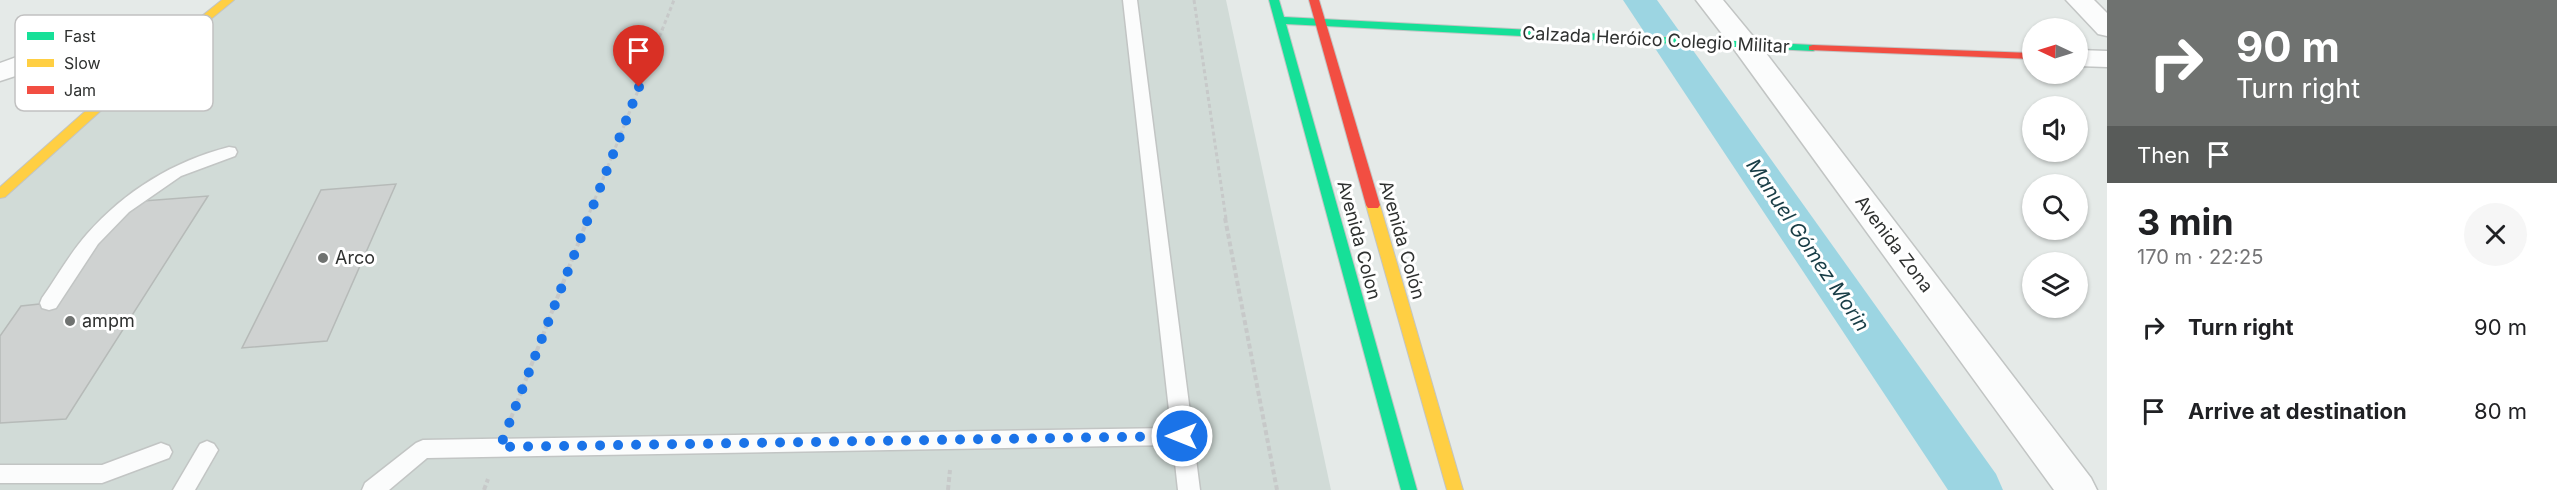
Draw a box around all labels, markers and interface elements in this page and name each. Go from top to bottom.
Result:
legend [15,15,213,111]
north arrow [2022,18,2088,84]
map controls [2022,18,2088,318]
text: 90 m [2236,21,2340,72]
street label: Calzada Heróico Colegio Militar [1522,22,1790,57]
icon: right [2137,24,2215,102]
pin [613,25,664,87]
text: Fast [64,26,96,46]
icon: arrive [622,34,655,67]
text: Slow [64,53,101,73]
text: Turn right [2236,72,2360,105]
text: Jam [64,80,96,100]
button: sound [2022,96,2088,162]
icon: arrive [2202,138,2235,171]
text: Then [2137,142,2190,168]
water label: Manuel Gómez Morin [1741,154,1875,336]
button: search [2022,174,2088,240]
street label: Avenida Colon [1334,178,1385,302]
street label: Avenida Colón [1376,178,1429,302]
street label: Avenida Zona [1851,191,1938,296]
text: 3 min [2137,200,2234,244]
button: close [2464,203,2527,266]
text: 170 m · 22:25 [2137,245,2263,269]
place label: Arco [335,247,375,268]
marker: Arco [316,251,330,265]
button: layers [2022,252,2088,318]
place label: ampm [82,310,135,331]
icon: right [2137,311,2170,344]
marker: ampm [63,314,77,328]
text: Turn right [2188,314,2294,340]
text: 90 m [2474,314,2527,340]
icon: arrive [2137,395,2170,428]
text: Arrive at destination [2188,398,2407,424]
text: 80 m [2474,398,2527,424]
position arrow [1150,404,1214,468]

